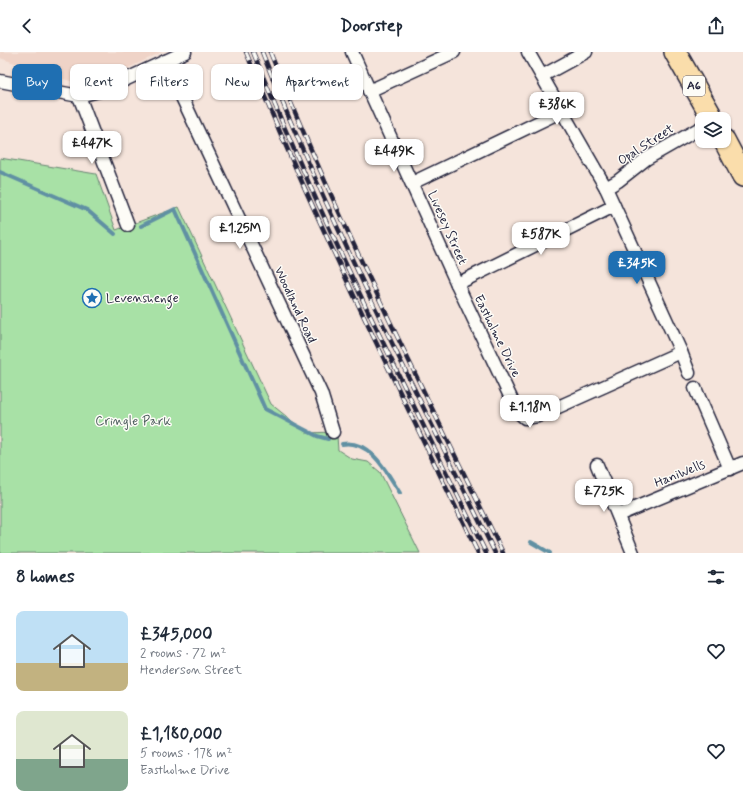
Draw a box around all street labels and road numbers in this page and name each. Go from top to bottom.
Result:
road number: A6 [683,76,705,96]
street label: Opal Street [615,121,677,169]
street label: Livesey Street [423,188,471,268]
street label: Woodland Road [270,264,320,346]
street label: Eastholme Drive [470,292,524,380]
street label: HaniWells [652,456,708,492]

